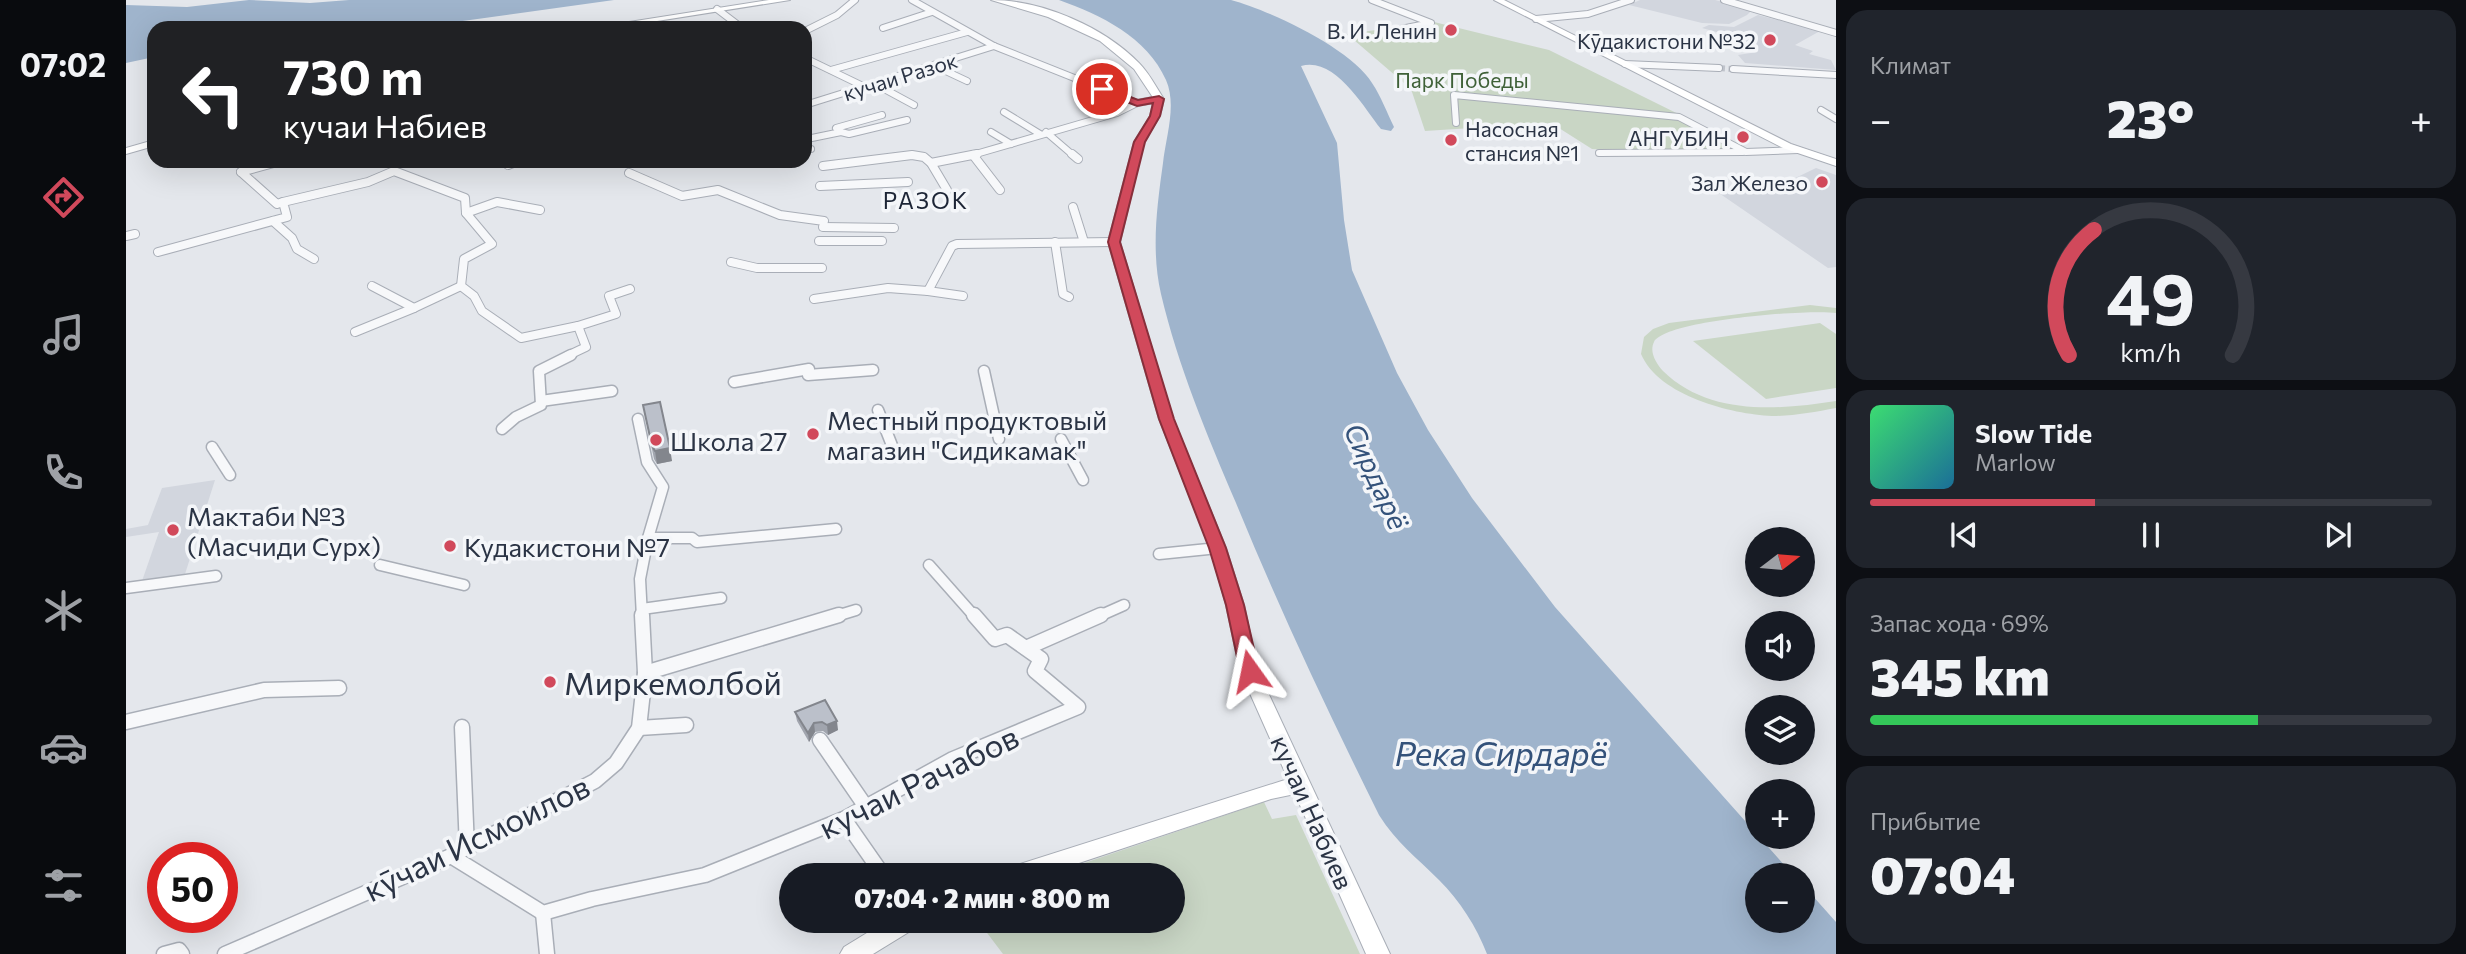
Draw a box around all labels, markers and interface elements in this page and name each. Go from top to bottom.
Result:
place label: В. И. Ленин [1327,18,1437,43]
marker: В. И. Ленин [1443,22,1459,38]
place label: Кӯдакистони №32 [1577,28,1756,53]
marker: Кӯдакистони №32 [1762,32,1778,48]
text: 07:02 [20,44,106,84]
text: 730 m [283,45,423,105]
street label: кучаи Разок [840,47,960,105]
icon: left [168,49,259,140]
text: Климат [1870,51,1951,79]
pin [1072,59,1132,119]
park label: Парк Победы [1395,67,1529,92]
icon: arrive [1083,70,1121,108]
text: 23° [2107,85,2194,149]
text: − [1870,95,1892,142]
text: + [2410,95,2432,142]
text: кучаи Набиев [283,105,487,145]
place label: Насосная стансия №1 [1465,116,1579,165]
place label: АНГУБИН [1628,125,1729,150]
marker: АНГУБИН [1735,129,1751,145]
marker: Насосная стансия №1 [1443,132,1459,148]
place label: Зал Железо [1691,170,1808,195]
icon: directions [39,173,88,222]
marker: Зал Железо [1814,174,1830,190]
district label: РАЗОК [883,186,969,214]
text: 49 [2106,251,2196,340]
icon: music [39,310,88,359]
text: km/h [2121,337,2181,367]
place label: Местный продуктовый магазин "Сидикамак" [827,404,1107,465]
water label: Сирдарё [1338,417,1417,535]
text: Slow Tide [1975,417,2092,448]
place label: Школа 27 [670,425,787,456]
marker: Местный продуктовый магазин "Сидикамак" [805,426,821,442]
marker: Школа 27 [648,432,664,448]
icon: phone [39,448,88,497]
text: Marlow [1975,448,2056,476]
place label: Мактаби №3 (Масчиди Сурх) [187,500,381,561]
icon: previous [1945,516,1983,554]
icon: pause [2132,516,2170,554]
icon: next [2319,516,2357,554]
marker: Мактаби №3 (Масчиди Сурх) [165,522,181,538]
north arrow [1745,527,1815,597]
map controls [1745,527,1815,933]
place label: Кудакистони №7 [464,531,670,562]
marker: Кудакистони №7 [442,538,458,554]
icon: climate [39,586,88,635]
text: Запас хода · 69% [1870,609,2049,637]
button: sound [1745,611,1815,681]
position arrow [1213,634,1287,708]
text: 345 km [1870,643,2050,707]
place label: Миркемолбой [564,662,782,702]
marker: Миркемолбой [542,674,558,690]
button: layers [1745,695,1815,765]
street label: кучаи Рачабов [811,715,1025,847]
icon: car [39,723,88,772]
street label: кучаи Набиев [1265,730,1361,894]
water label: Река Сирдарё [1395,732,1608,773]
street label: кӯчаи Исмоилов [356,765,596,909]
button: + [1745,779,1815,849]
text: Прибытие [1870,807,1981,835]
text: 07:04 [1870,841,2015,905]
speed limit sign: 50 [147,842,238,933]
icon: filters [39,861,88,910]
button: − [1745,863,1815,933]
text: 07:04 · 2 мин · 800 m [854,882,1110,913]

